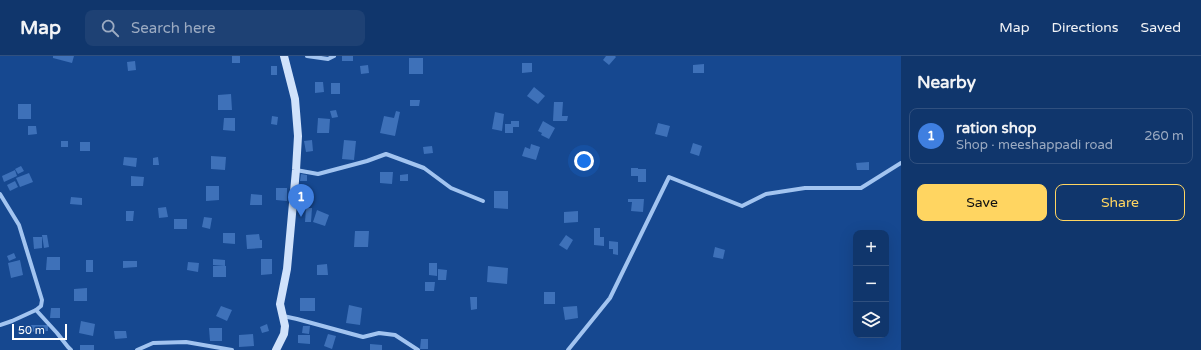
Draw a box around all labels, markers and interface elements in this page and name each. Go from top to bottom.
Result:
search box [85,10,365,46]
text: Map [20,17,61,39]
icon: search [99,17,121,39]
text: Search here [131,19,215,37]
text: Map [999,19,1030,36]
text: Directions [1052,19,1119,36]
text: Saved [1141,19,1181,36]
text: Nearby [917,72,976,93]
text: ration shop [956,119,1037,137]
text: 1 [927,128,935,144]
text: 260 m [1144,128,1184,144]
text: Shop · meeshappadi road [956,137,1113,153]
your location [574,151,594,171]
pin: 1 [288,184,314,217]
button: Save [917,184,1047,221]
button: Share [1055,184,1185,221]
map controls [853,230,889,338]
button: + [853,230,889,266]
button: − [853,266,889,302]
button: layers [853,302,889,338]
scale bar [12,322,67,341]
text: 50 m [18,324,45,337]

